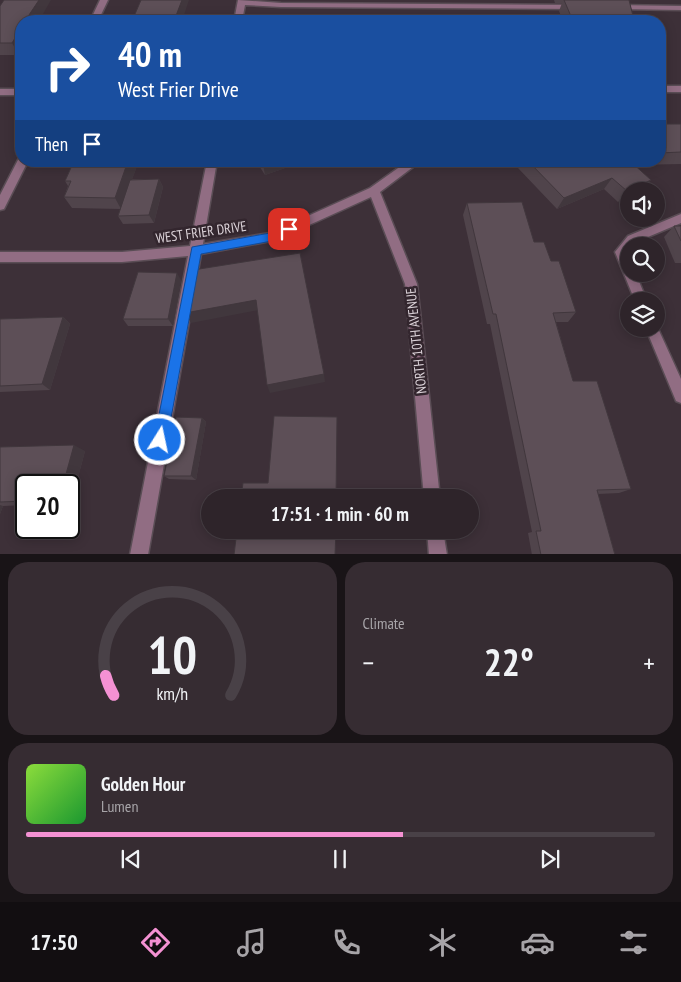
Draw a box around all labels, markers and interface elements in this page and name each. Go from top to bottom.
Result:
text: 40 m [118,31,182,77]
icon: right [35,35,100,100]
text: West Frier Drive [118,75,239,103]
icon: arrive [78,130,106,158]
text: Then [35,132,68,156]
map controls [620,182,665,337]
button: sound [620,182,665,227]
pin [268,208,310,250]
icon: arrive [275,215,303,243]
street label: WEST FRIER DRIVE [154,217,248,247]
button: search [620,237,665,282]
street label: NORTH 10TH AVENUE [401,287,431,395]
button: layers [620,292,665,337]
position arrow [133,413,185,465]
speed limit sign: 20 [15,474,80,539]
text: 17:51 · 1 min · 60 m [271,502,409,526]
text: Climate [363,613,405,633]
text: 10 [147,621,197,688]
text: 22° [484,637,534,686]
text: − [363,644,374,681]
text: + [643,644,655,681]
text: km/h [156,682,188,705]
text: Golden Hour [101,772,185,796]
text: Lumen [101,796,138,816]
icon: previous [117,845,145,873]
icon: pause [326,845,354,873]
icon: next [536,845,564,873]
icon: directions [138,925,173,960]
icon: music [234,925,269,960]
icon: phone [329,925,364,960]
icon: climate [425,925,460,960]
icon: car [520,925,555,960]
icon: filters [616,925,651,960]
text: 17:50 [30,928,78,956]

